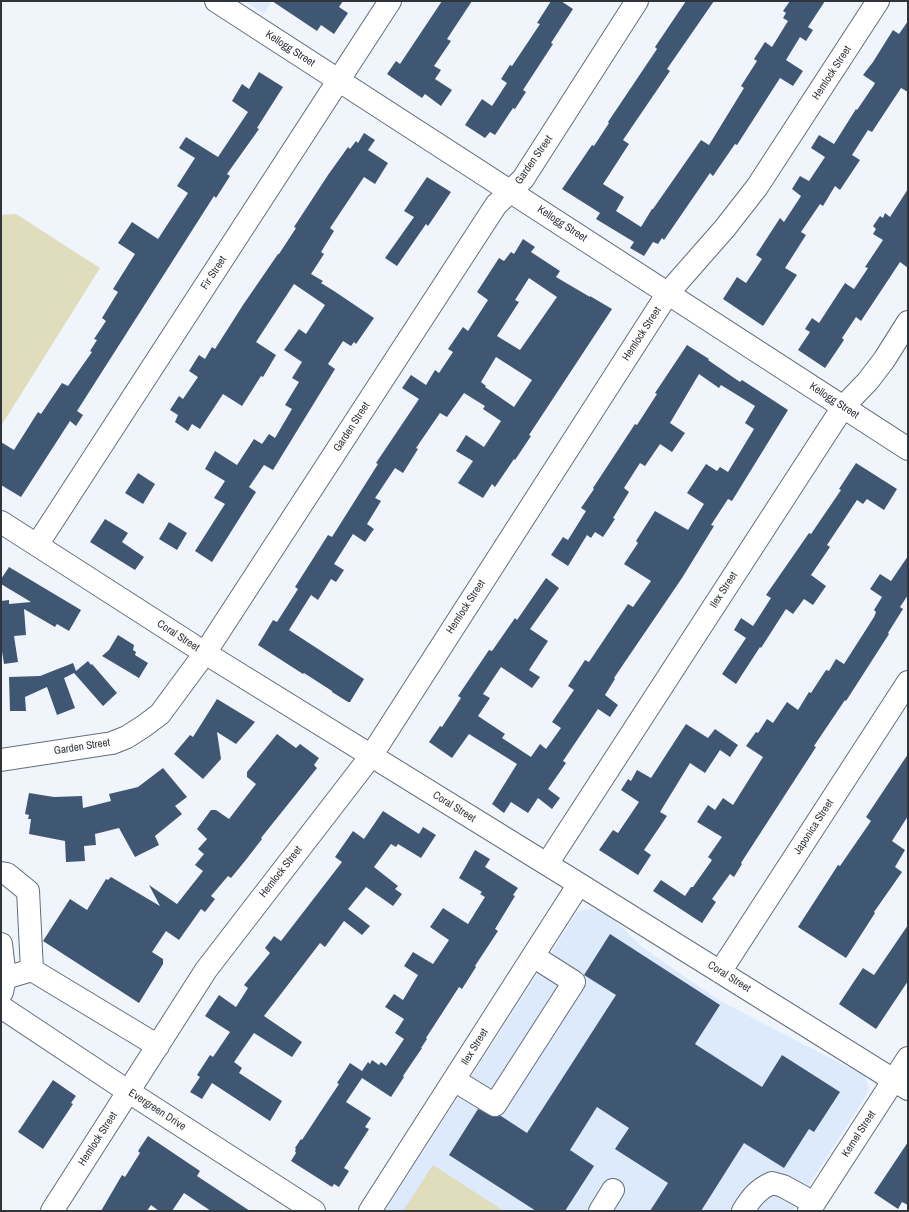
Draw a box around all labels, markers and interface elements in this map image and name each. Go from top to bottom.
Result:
street label: Kellogg Street [263,28,317,70]
street label: Hemlock Street [810,44,854,102]
street label: Garden Street [512,133,556,187]
street label: Kellogg Street [535,203,589,245]
street label: Fir Street [198,254,230,292]
street label: Hemlock Street [620,305,664,363]
street label: Kellogg Street [807,380,861,422]
street label: Garden Street [331,400,373,454]
street label: Ilex Street [707,569,741,611]
street label: Hemlock Street [444,578,488,636]
street label: Coral Street [154,617,202,655]
street label: Garden Street [53,736,111,758]
street label: Coral Street [430,789,478,825]
street label: Japonica Street [791,797,837,857]
street label: Hemlock Street [257,844,305,900]
street label: Coral Street [705,959,753,995]
street label: Ilex Street [459,1026,491,1068]
street label: Evergreen Drive [126,1087,188,1133]
street label: Kernel Street [839,1108,879,1160]
street label: Hemlock Street [76,1110,120,1168]

